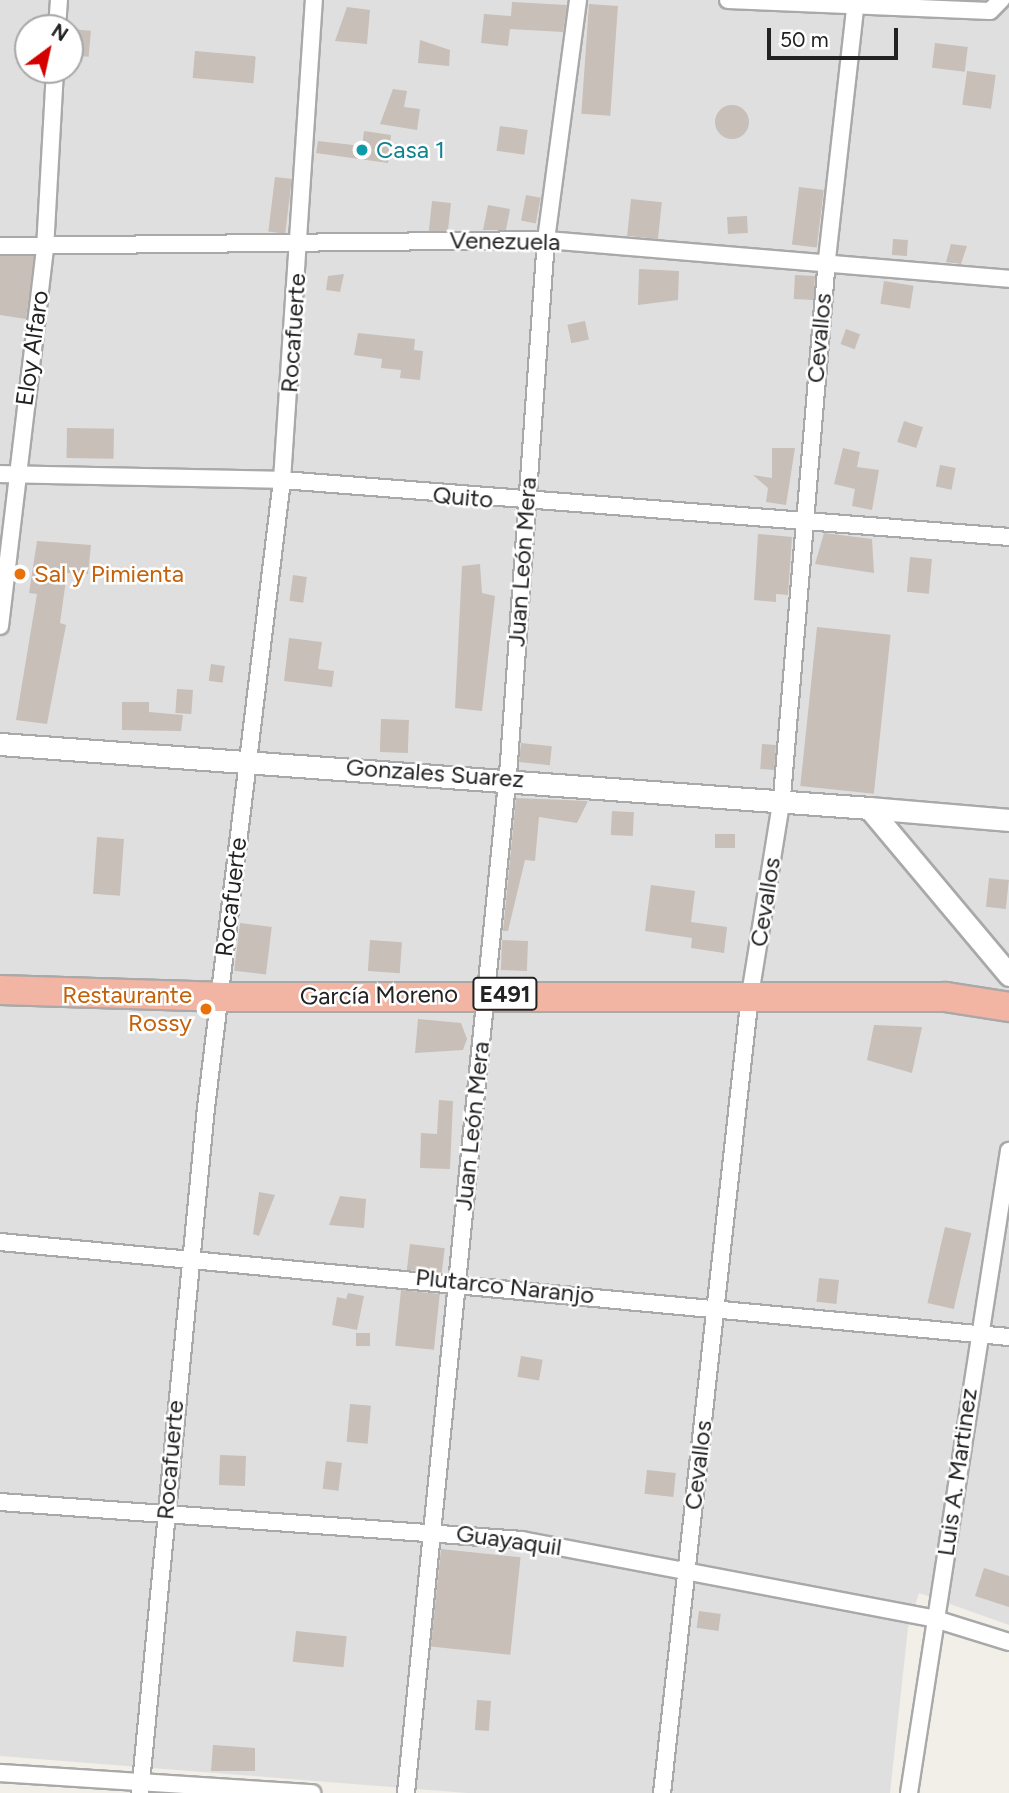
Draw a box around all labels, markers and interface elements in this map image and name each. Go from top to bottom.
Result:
north arrow [14,14,84,84]
scale bar [771,14,902,58]
text: N [47,19,72,46]
text: 50 m [780,27,829,52]
place label: Casa 1 [376,136,445,164]
marker: Casa 1 [354,142,370,158]
street label: Venezuela [449,226,561,256]
street label: Rocafuerte [274,272,312,394]
street label: Eloy Alfaro [10,288,54,408]
street label: Cevallos [801,292,837,384]
street label: Juan León Mera [502,476,542,648]
street label: Quito [432,480,494,514]
place label: Sal y Pimienta [34,560,184,588]
marker: Sal y Pimienta [12,566,28,582]
street label: Gonzales Suarez [345,752,525,794]
street label: Rocafuerte [209,836,253,958]
street label: Cevallos [744,855,786,949]
road number: E491 [472,974,538,1014]
street label: García Moreno [300,979,458,1011]
place label: Restaurante Rossy [62,981,192,1037]
marker: Restaurante Rossy [198,1001,214,1017]
street label: Juan León Mera [449,1040,495,1212]
street label: Plutarco Naranjo [414,1262,596,1310]
street label: Luis A. Martinez [931,1386,983,1558]
street label: Rocafuerte [150,1399,190,1521]
street label: Cevallos [678,1418,718,1512]
street label: Guayaquil [454,1518,564,1562]

